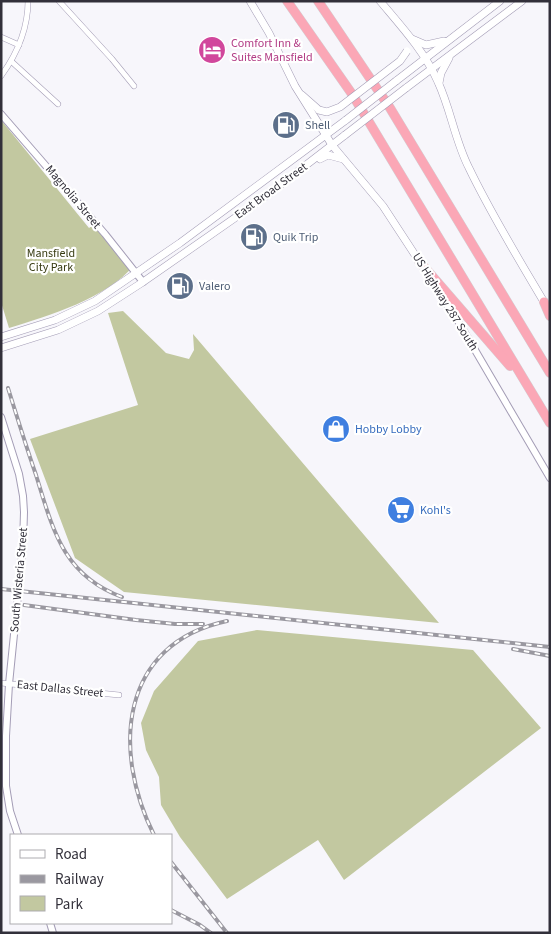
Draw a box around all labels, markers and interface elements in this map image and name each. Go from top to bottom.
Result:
hotel icon: Comfort Inn & Suites Mansfield [197,35,227,65]
place label: Comfort Inn & Suites Mansfield [231,35,313,66]
fuel station icon: Shell [271,110,301,140]
place label: Shell [305,117,330,134]
street label: East Broad Street [231,159,311,223]
street label: Magnolia Street [41,161,105,233]
fuel station icon: Quik Trip [239,222,269,252]
place label: Quik Trip [273,229,319,246]
park label: Mansfield City Park [27,245,75,276]
street label: US Highway 287 South [408,250,482,354]
fuel station icon: Valero [165,271,195,301]
place label: Valero [199,278,231,295]
shop icon: Hobby Lobby [321,414,351,444]
place label: Hobby Lobby [355,421,422,438]
supermarket icon: Kohl's [386,495,416,525]
place label: Kohl's [420,502,451,519]
street label: South Wisteria Street [6,527,32,633]
street label: East Dallas Street [16,676,104,702]
legend [10,834,172,924]
text: Road [55,844,87,865]
text: Railway [55,869,104,890]
text: Park [55,894,84,915]

